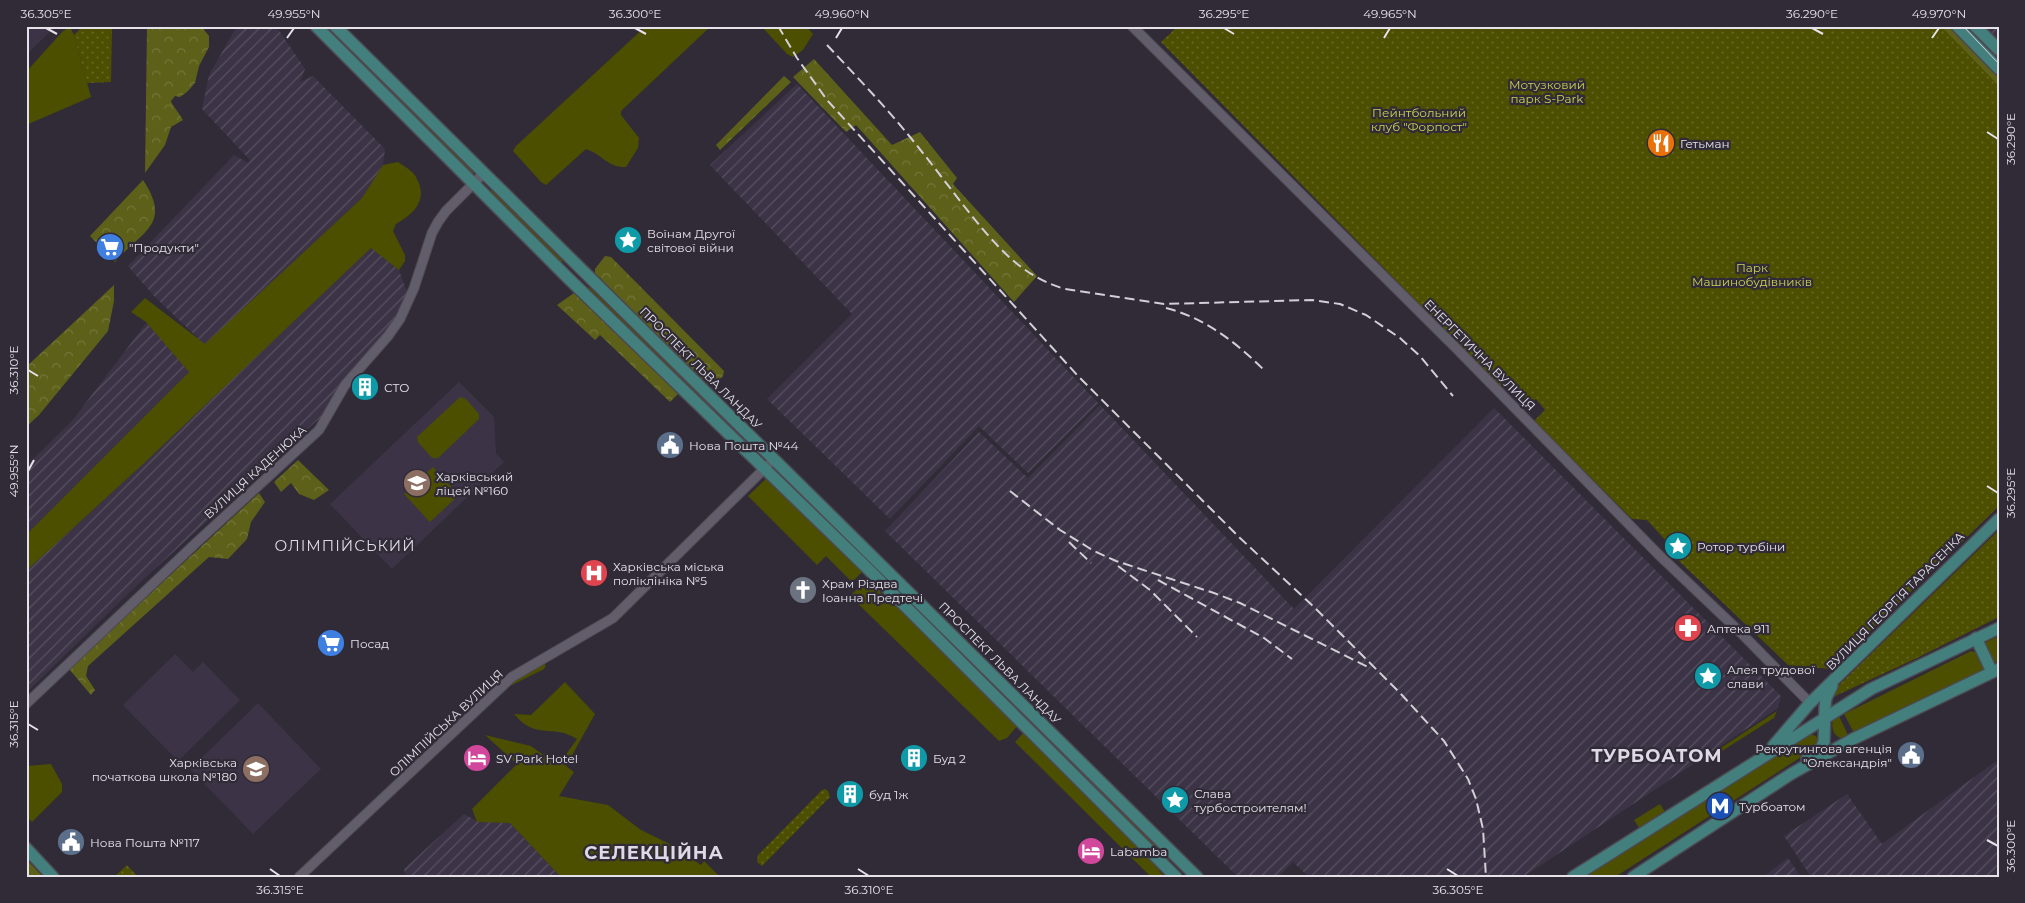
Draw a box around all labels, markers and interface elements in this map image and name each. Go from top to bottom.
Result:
text: 36.305°E [20,6,72,21]
text: 49.955°N [268,6,321,21]
text: 36.300°E [609,6,661,21]
text: 49.960°N [815,6,869,21]
text: 36.295°E [1199,6,1249,21]
text: 49.965°N [1363,6,1417,21]
text: 36.290°E [1786,6,1838,21]
text: 49.970°N [1912,6,1966,21]
park label: Мотузковий парк S-Park [1509,77,1585,106]
park label: Пейнтбольний клуб "Форпост" [1371,105,1467,134]
text: 36.290°E [2003,113,2018,165]
restaurant icon: Гетьман [1646,128,1676,158]
place label: Гетьман [1680,136,1730,151]
place icon: Воїнам Другої світової війни [613,225,643,255]
place label: Воїнам Другої світової війни [647,226,735,255]
supermarket icon: "Продукти" [95,232,125,262]
place label: "Продукти" [129,240,199,255]
park label: Парк Машинобудівників [1692,260,1812,289]
street label: ЕНЕРГЕТИЧНА ВУЛИЦЯ [1421,296,1539,414]
street label: ПРОСПЕКТ ЛЬВА ЛАНДАУ [637,304,766,433]
text: 36.310°E [6,346,21,395]
building icon: СТО [350,372,380,402]
place label: СТО [384,380,410,395]
street label: ВУЛИЦЯ КАДЕНЮКА [201,422,309,522]
public building icon: Нова Пошта №44 [655,430,685,460]
place label: Нова Пошта №44 [689,438,799,453]
text: 49.955°N [6,445,21,498]
school or university icon: Харківський ліцей №160 [402,468,432,498]
text: 36.295°E [2003,468,2018,518]
place label: Харківський ліцей №160 [436,469,513,498]
street label: ВУЛИЦЯ ГЕОРГІЯ ТАРАСЕНКА [1823,529,1967,673]
place icon: Ротор турбіни [1663,531,1693,561]
district label: ОЛІМПІЙСЬКИЙ [274,536,416,555]
place label: Ротор турбіни [1697,539,1785,554]
hospital icon: Харківська міська поліклініка №5 [579,558,609,588]
place label: Харківська міська поліклініка №5 [613,559,724,588]
church icon: Храм Різдва Іоанна Предтечі [788,575,818,605]
place label: Храм Різдва Іоанна Предтечі [822,576,923,605]
street label: ПРОСПЕКТ ЛЬВА ЛАНДАУ [936,599,1065,728]
pharmacy icon: Аптека 911 [1673,613,1703,643]
place label: Аптека 911 [1707,621,1770,636]
supermarket icon: Посад [316,628,346,658]
place label: Посад [350,636,389,651]
place icon: Алея трудової слави [1693,661,1723,691]
place label: Алея трудової слави [1727,662,1815,691]
street label: ОЛІМПІЙСЬКА ВУЛИЦЯ [386,666,506,780]
text: 36.315°E [6,700,21,748]
public building icon: Рекрутингова агенція "Олександрія" [1896,740,1926,770]
place label: Рекрутингова агенція "Олександрія" [1755,741,1892,770]
hotel icon: SV Park Hotel [462,743,492,773]
building icon: Буд 2 [899,743,929,773]
district label: ТУРБОАТОМ [1591,745,1723,767]
place label: SV Park Hotel [496,751,578,766]
place label: Буд 2 [933,751,966,766]
school or university icon: Харківська початкова школа №180 [241,754,271,784]
place label: Харківська початкова школа №180 [92,755,237,784]
building icon: буд 1ж [835,779,865,809]
place icon: Слава турбостроителям! [1160,785,1190,815]
place label: Слава турбостроителям! [1194,786,1307,815]
place label: буд 1ж [869,787,908,802]
metro station icon: Турбоатом [1705,791,1735,821]
place label: Турбоатом [1739,799,1806,814]
text: 36.300°E [2003,820,2018,872]
public building icon: Нова Пошта №117 [56,827,86,857]
place label: Нова Пошта №117 [90,835,200,850]
hotel icon: Labamba [1076,836,1106,866]
district label: СЕЛЕКЦІЙНА [584,842,724,864]
place label: Labamba [1110,844,1167,859]
text: 36.315°E [256,882,304,897]
text: 36.310°E [845,882,894,897]
text: 36.305°E [1432,882,1484,897]

